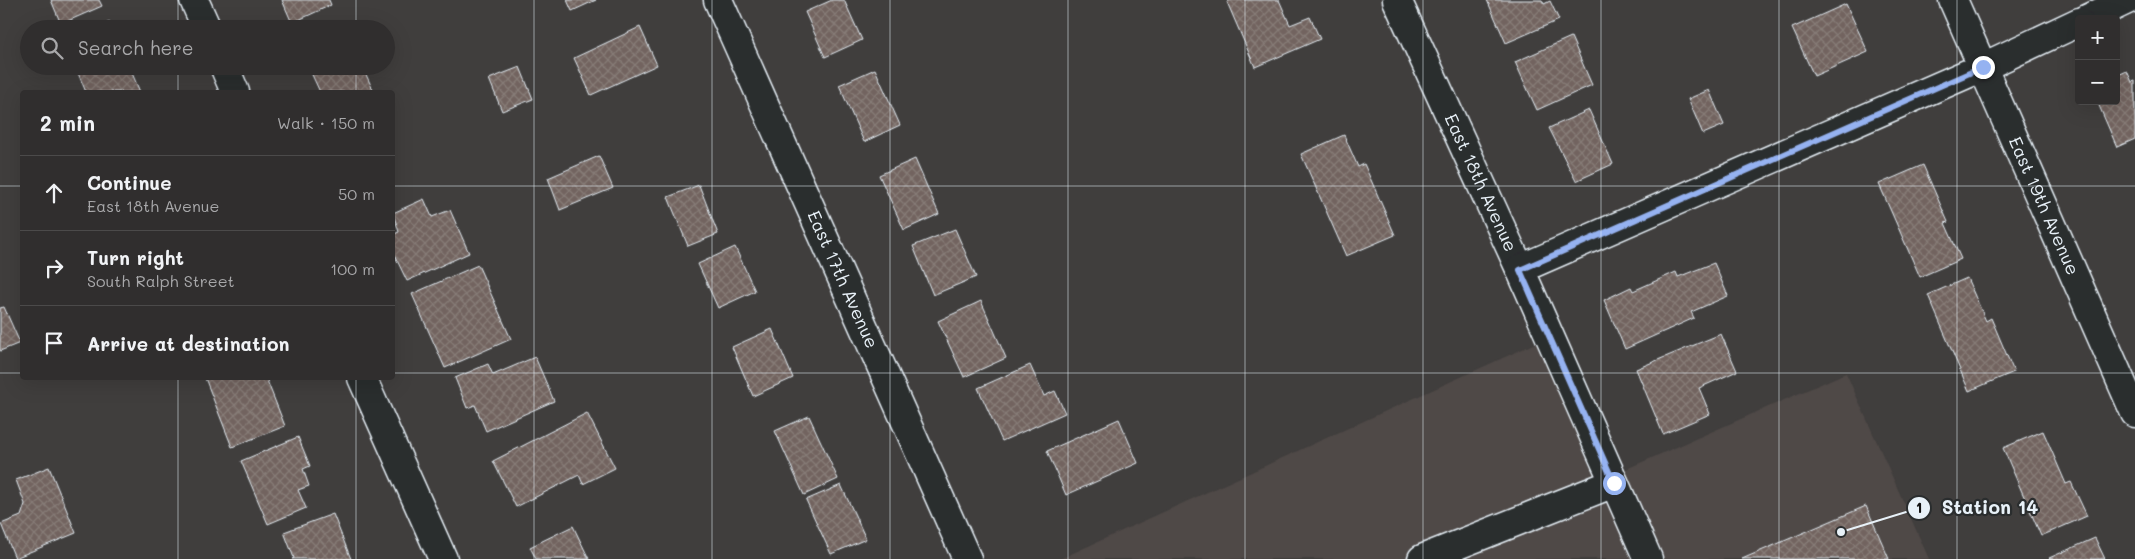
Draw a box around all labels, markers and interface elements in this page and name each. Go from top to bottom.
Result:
map controls [2075,15,2120,105]
button: + [2075,15,2120,60]
search box [20,20,395,75]
icon: search [38,34,66,62]
text: Search here [78,35,194,60]
route end [1972,56,1995,79]
button: − [2075,60,2120,105]
text: 2 min [40,109,95,136]
street label: East 18th Avenue [1440,110,1523,255]
text: Walk · 150 m [277,112,375,133]
street label: East 19th Avenue [2004,133,2086,278]
text: Continue [87,170,172,195]
icon: ahead [40,179,68,207]
text: 50 m [338,183,375,204]
text: East 18th Avenue [87,195,219,216]
street label: East 17th Avenue [802,207,885,352]
text: Turn right [87,245,184,270]
icon: right [40,254,68,282]
text: 100 m [330,258,375,279]
text: South Ralph Street [87,270,235,291]
icon: arrive [40,329,68,357]
text: Arrive at destination [87,331,290,356]
route start [1603,472,1626,495]
callout: Station 14 [1907,491,2048,525]
text: Station 14 [1942,494,2038,519]
text: 1 [1916,497,1922,517]

